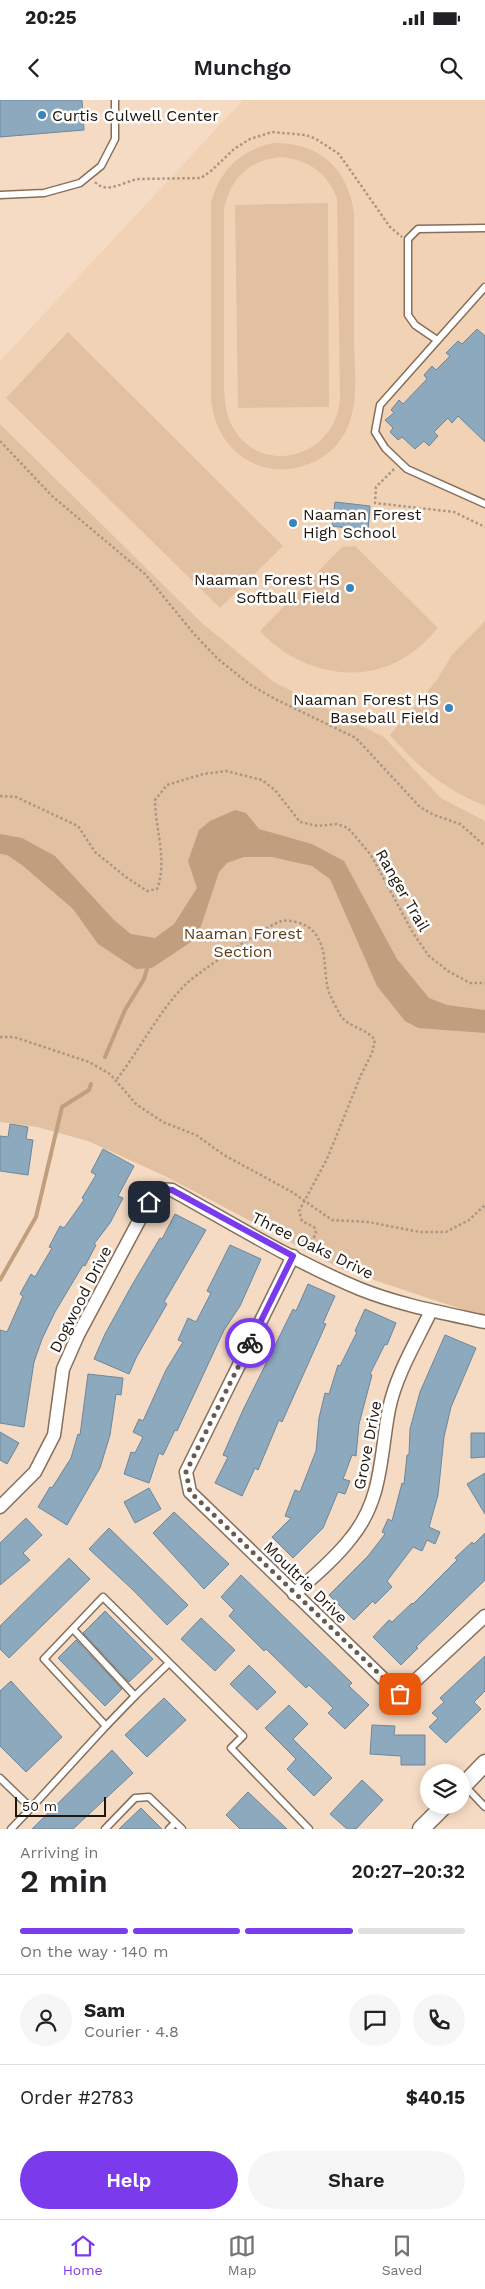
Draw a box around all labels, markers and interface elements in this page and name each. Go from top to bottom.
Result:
text: 20:25 [25,6,77,29]
icon: back [20,54,48,82]
icon: search [437,54,465,82]
text: Munchgo [194,55,291,80]
place label: Curtis Culwell Center [52,106,219,125]
marker: Curtis Culwell Center [36,109,48,121]
place label: Naaman Forest High School [303,505,422,542]
marker: Naaman Forest High School [287,517,299,529]
place label: Naaman Forest HS Softball Field [194,570,340,607]
marker: Naaman Forest HS Softball Field [344,582,356,594]
place label: Naaman Forest HS Baseball Field [293,690,439,727]
marker: Naaman Forest HS Baseball Field [443,702,455,714]
street label: Ranger Trail [371,846,434,935]
park label: Naaman Forest Section [184,924,303,961]
pin [128,1181,170,1223]
icon: home [135,1188,163,1216]
street label: Three Oaks Drive [249,1208,377,1283]
street label: Dogwood Drive [45,1243,115,1356]
courier [225,1318,275,1368]
icon: bike [236,1329,264,1357]
street label: Grove Drive [350,1399,385,1491]
street label: Moultrie Drive [260,1537,352,1627]
pin [379,1673,421,1715]
icon: bag [386,1680,414,1708]
map controls [420,1764,470,1814]
button: layers [420,1764,470,1814]
scale bar [15,1794,106,1817]
text: 50 m [22,1798,57,1814]
text: Arriving in [20,1843,98,1862]
text: 20:27–20:32 [351,1860,465,1883]
text: 2 min [20,1862,108,1900]
text: On the way · 140 m [20,1942,168,1961]
button: person [20,1994,72,2046]
button: chat [349,1994,401,2046]
button: phone [413,1994,465,2046]
text: Sam [84,1999,125,2022]
text: Courier · 4.8 [84,2022,179,2041]
text: Order #2783 [20,2086,134,2109]
text: $40.15 [406,2086,465,2109]
button: Help [20,2151,238,2209]
button: Share [248,2151,465,2209]
tab: Home [63,2232,103,2278]
tab: Map [228,2232,256,2278]
tab: Saved [382,2232,422,2278]

